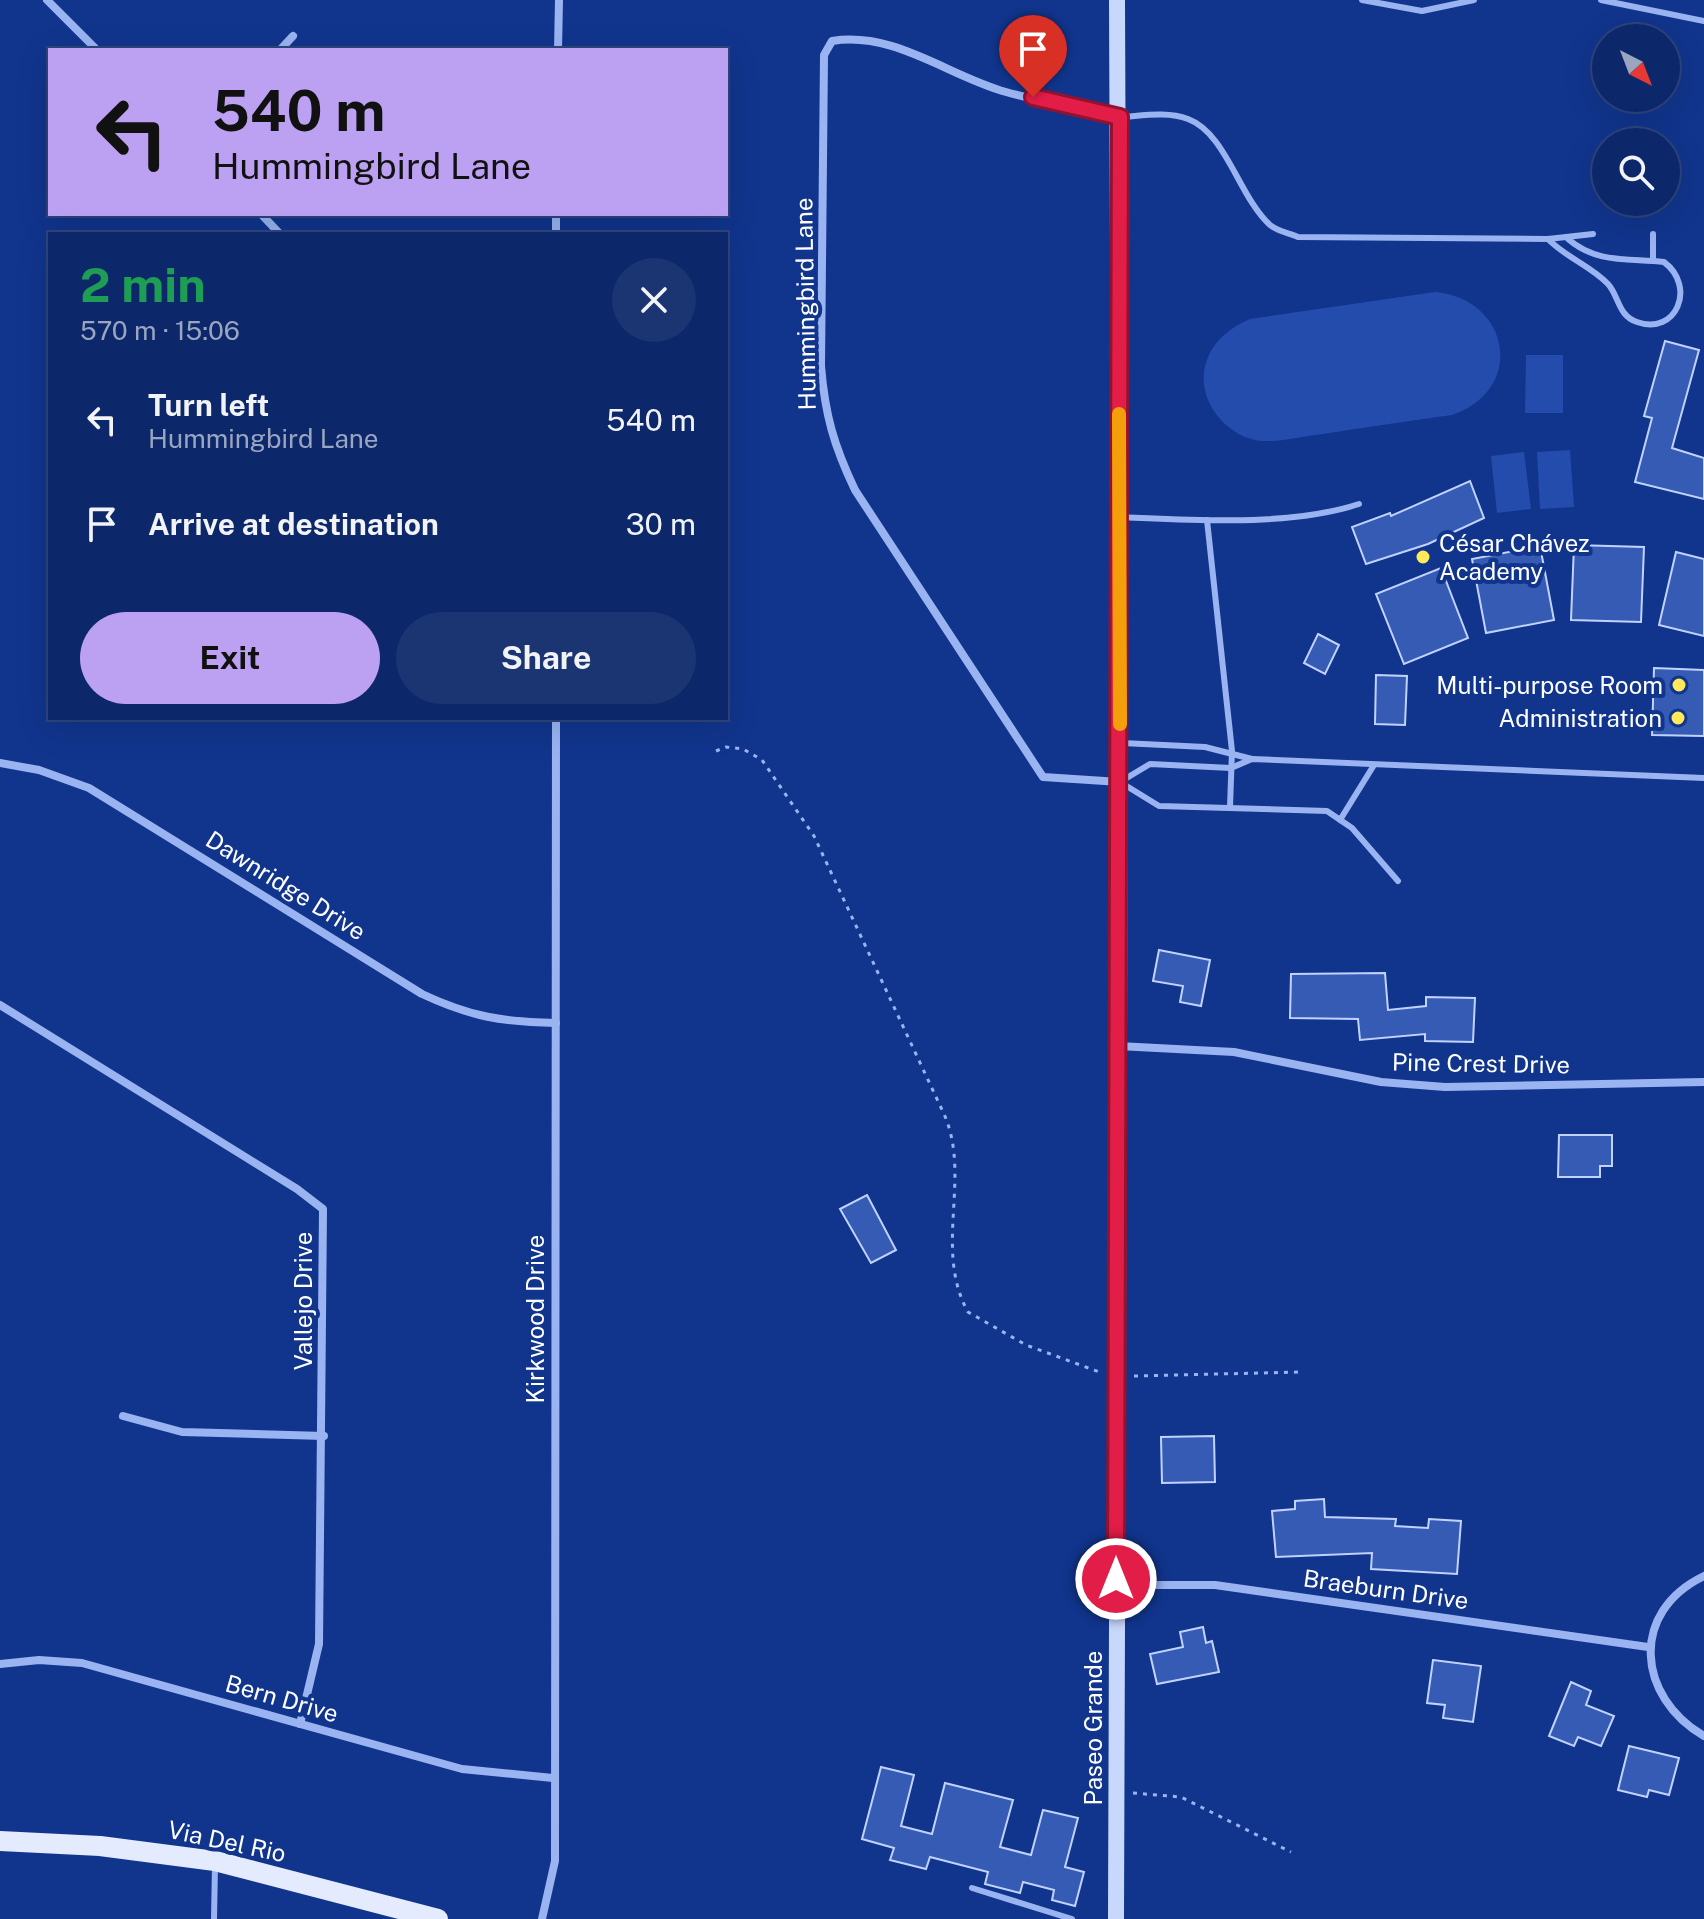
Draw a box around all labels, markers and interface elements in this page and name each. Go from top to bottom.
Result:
pin [999,15,1067,97]
north arrow [1592,24,1680,112]
map controls [1592,24,1680,216]
icon: arrive [1011,27,1055,71]
text: 540 m [212,78,385,144]
icon: left [80,80,184,184]
button: search [1592,128,1680,216]
text: Hummingbird Lane [212,145,531,187]
street label: Hummingbird Lane [789,197,821,411]
text: 2 min [80,256,206,313]
button: close [612,258,696,342]
text: 570 m · 15:06 [80,315,240,346]
text: Turn left [148,387,269,423]
icon: left [80,398,124,442]
text: 540 m [606,402,696,438]
text: Hummingbird Lane [148,423,379,454]
icon: arrive [80,502,124,546]
text: Arrive at destination [148,506,439,542]
text: 30 m [626,506,696,542]
place label: César Chávez Academy [1439,529,1590,585]
marker: César Chávez Academy [1414,548,1432,566]
button: Exit [80,612,380,704]
button: Share [396,612,696,704]
place label: Multi-purpose Room [1436,671,1663,699]
marker: Multi-purpose Room [1670,676,1688,694]
place label: Administration [1499,704,1662,732]
marker: Administration [1669,709,1687,727]
street label: Dawnridge Drive [201,825,371,945]
street label: Pine Crest Drive [1392,1047,1570,1079]
street label: Vallejo Drive [289,1232,317,1370]
street label: Kirkwood Drive [521,1235,549,1403]
position arrow [1074,1537,1158,1621]
street label: Braeburn Drive [1301,1564,1471,1614]
street label: Paseo Grande [1079,1651,1107,1805]
street label: Bern Drive [222,1669,342,1727]
street label: Via Del Rio [165,1815,289,1867]

